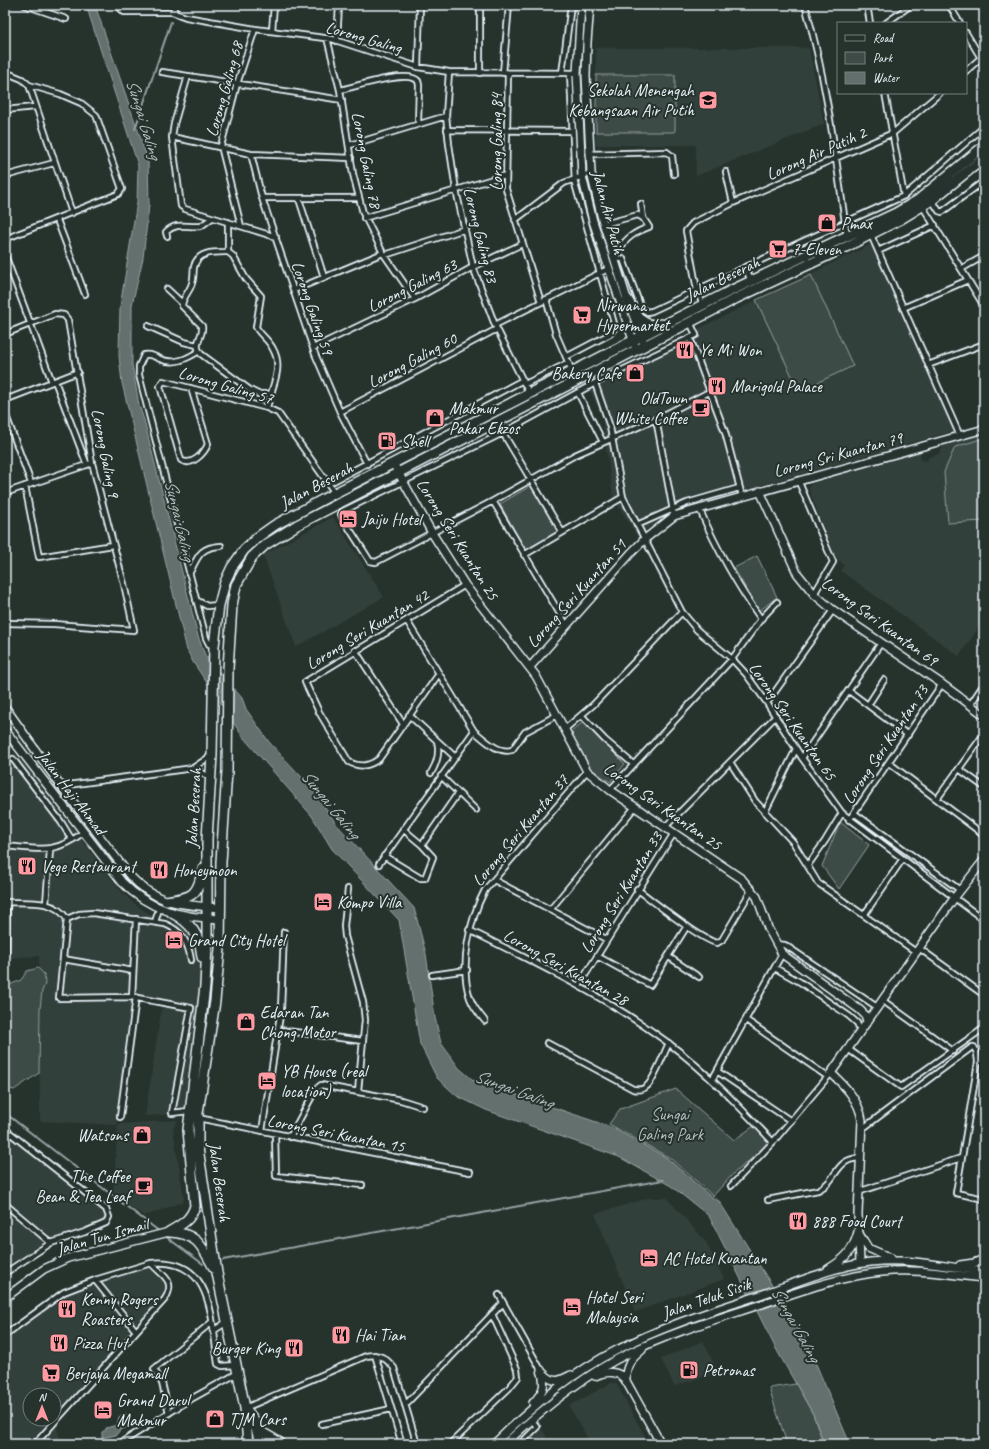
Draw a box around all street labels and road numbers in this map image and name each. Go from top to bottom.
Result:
street label: Lorong Galing [323,17,405,59]
street label: Lorong Galing 68 [201,37,249,139]
street label: Lorong Galing 84 [486,91,507,191]
street label: Lorong Galing 78 [347,110,387,212]
street label: Lorong Air Putih 2 [763,122,871,185]
street label: Jalan Air Putih [587,167,630,258]
street label: Lorong Galing 83 [459,185,503,286]
street label: Jalan Beserah [681,251,764,306]
street label: Lorong Galing 63 [364,253,462,317]
street label: Lorong Galing 59 [287,259,339,359]
street label: Lorong Galing 60 [364,328,461,393]
street label: Lorong Galing 57 [176,362,277,409]
street label: Lorong Galing 9 [87,407,125,501]
street label: Lorong Sri Kuantan 79 [771,427,906,482]
street label: Jalan Beserah [275,457,358,514]
street label: Lorong Seri Kuantan 25 [412,475,504,605]
street label: Lorong Seri Kuantan 51 [522,534,632,652]
street label: Lorong Seri Kuantan 69 [817,572,943,672]
street label: Lorong Seri Kuantan 42 [302,584,433,674]
street label: Lorong Seri Kuantan 65 [744,658,842,785]
street label: Lorong Seri Kuantan 73 [838,680,934,808]
street label: Jalan Haji Ahmad [32,745,112,841]
street label: Lorong Seri Kuantan 25 [600,758,727,856]
street label: Jalan Beserah [181,766,206,850]
street label: Lorong Seri Kuantan 37 [468,769,574,890]
street label: Lorong Seri Kuantan 33 [576,827,668,957]
street label: Lorong Seri Kuantan 28 [500,925,634,1012]
street label: Lorong Seri Kuantan 15 [266,1110,408,1157]
street label: Jalan Beserah [203,1140,236,1224]
street label: Jalan Tun Ismail [53,1212,154,1260]
street label: Jalan Teluk Sisik [658,1273,755,1324]

